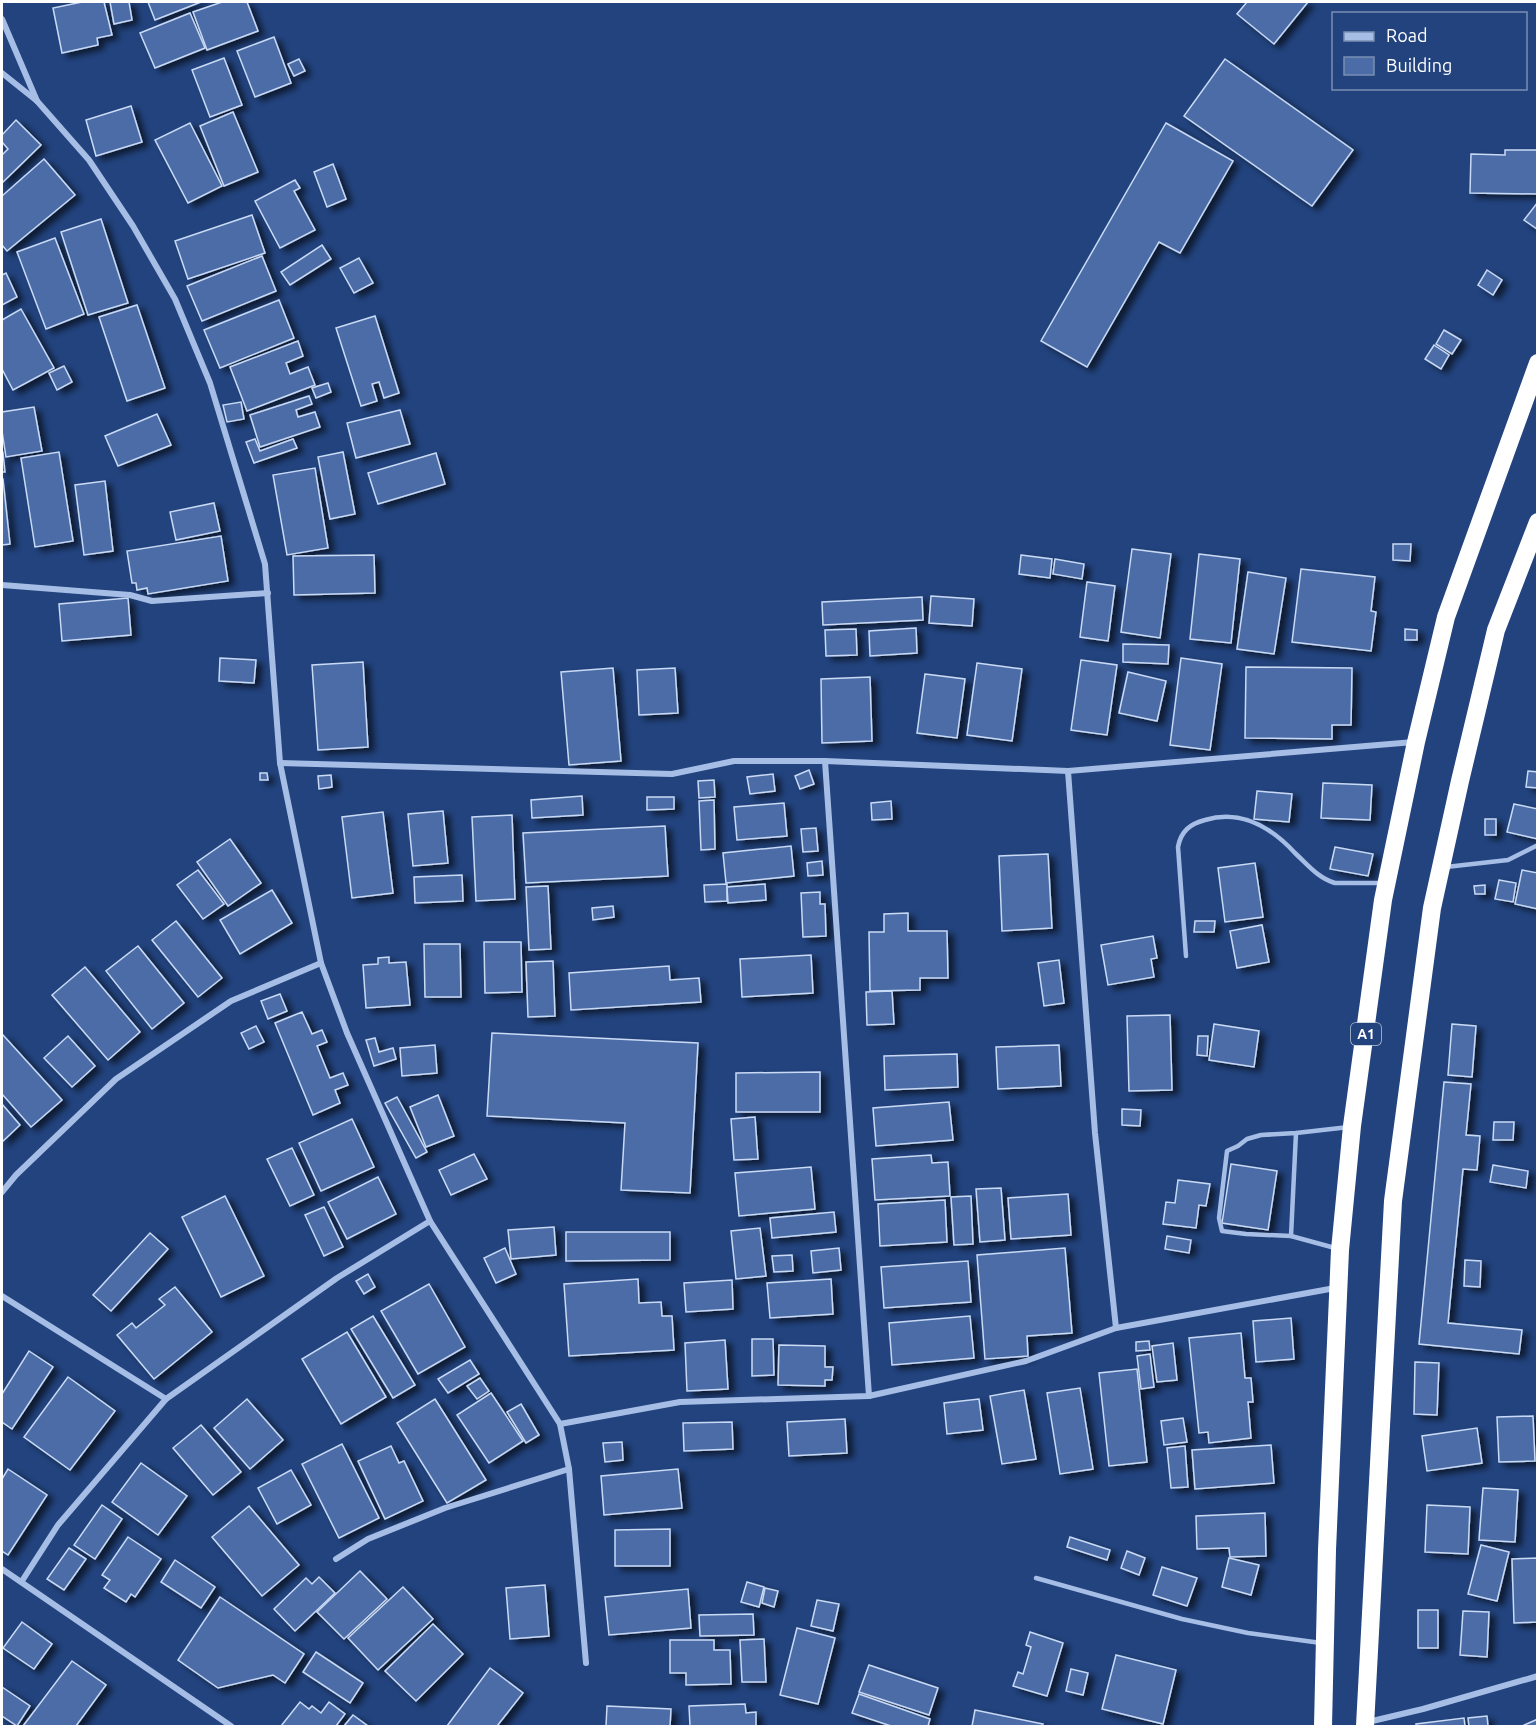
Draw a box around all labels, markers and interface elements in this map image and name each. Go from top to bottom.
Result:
legend [1332,12,1527,90]
text: Road [1386,25,1428,45]
text: Building [1386,55,1452,75]
road number: A1 [1351,1023,1381,1045]

